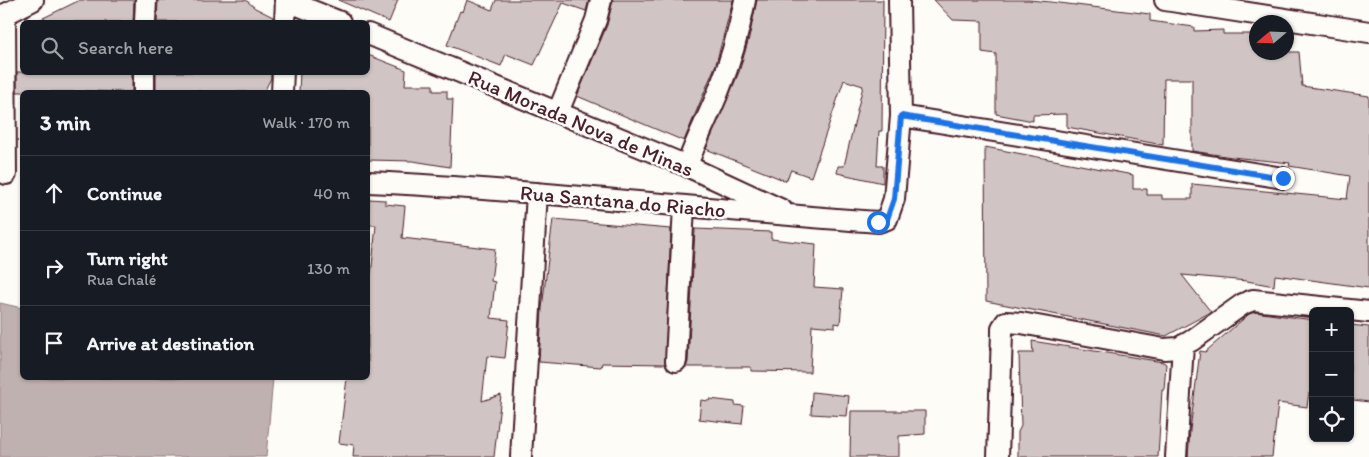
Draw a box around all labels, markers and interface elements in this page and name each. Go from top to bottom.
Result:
north arrow [1249,15,1294,60]
search box [20,20,370,75]
icon: search [38,34,66,62]
text: Search here [78,36,173,59]
street label: Rua Morada Nova de Minas [465,64,697,182]
text: 3 min [40,110,90,135]
text: Walk · 170 m [263,113,350,132]
route end [1272,167,1295,190]
icon: ahead [40,179,68,207]
street label: Rua Santana do Riacho [519,180,727,222]
text: Continue [87,182,162,205]
text: 40 m [313,184,350,203]
route start [867,211,890,234]
text: Turn right [87,247,168,270]
icon: right [40,254,68,282]
text: 130 m [307,259,350,278]
text: Rua Chalé [87,270,156,289]
map controls [1309,307,1354,442]
button: + [1309,307,1354,352]
icon: arrive [40,329,68,357]
text: Arrive at destination [87,332,254,355]
button: − [1309,352,1354,397]
button: locate [1309,397,1354,442]

